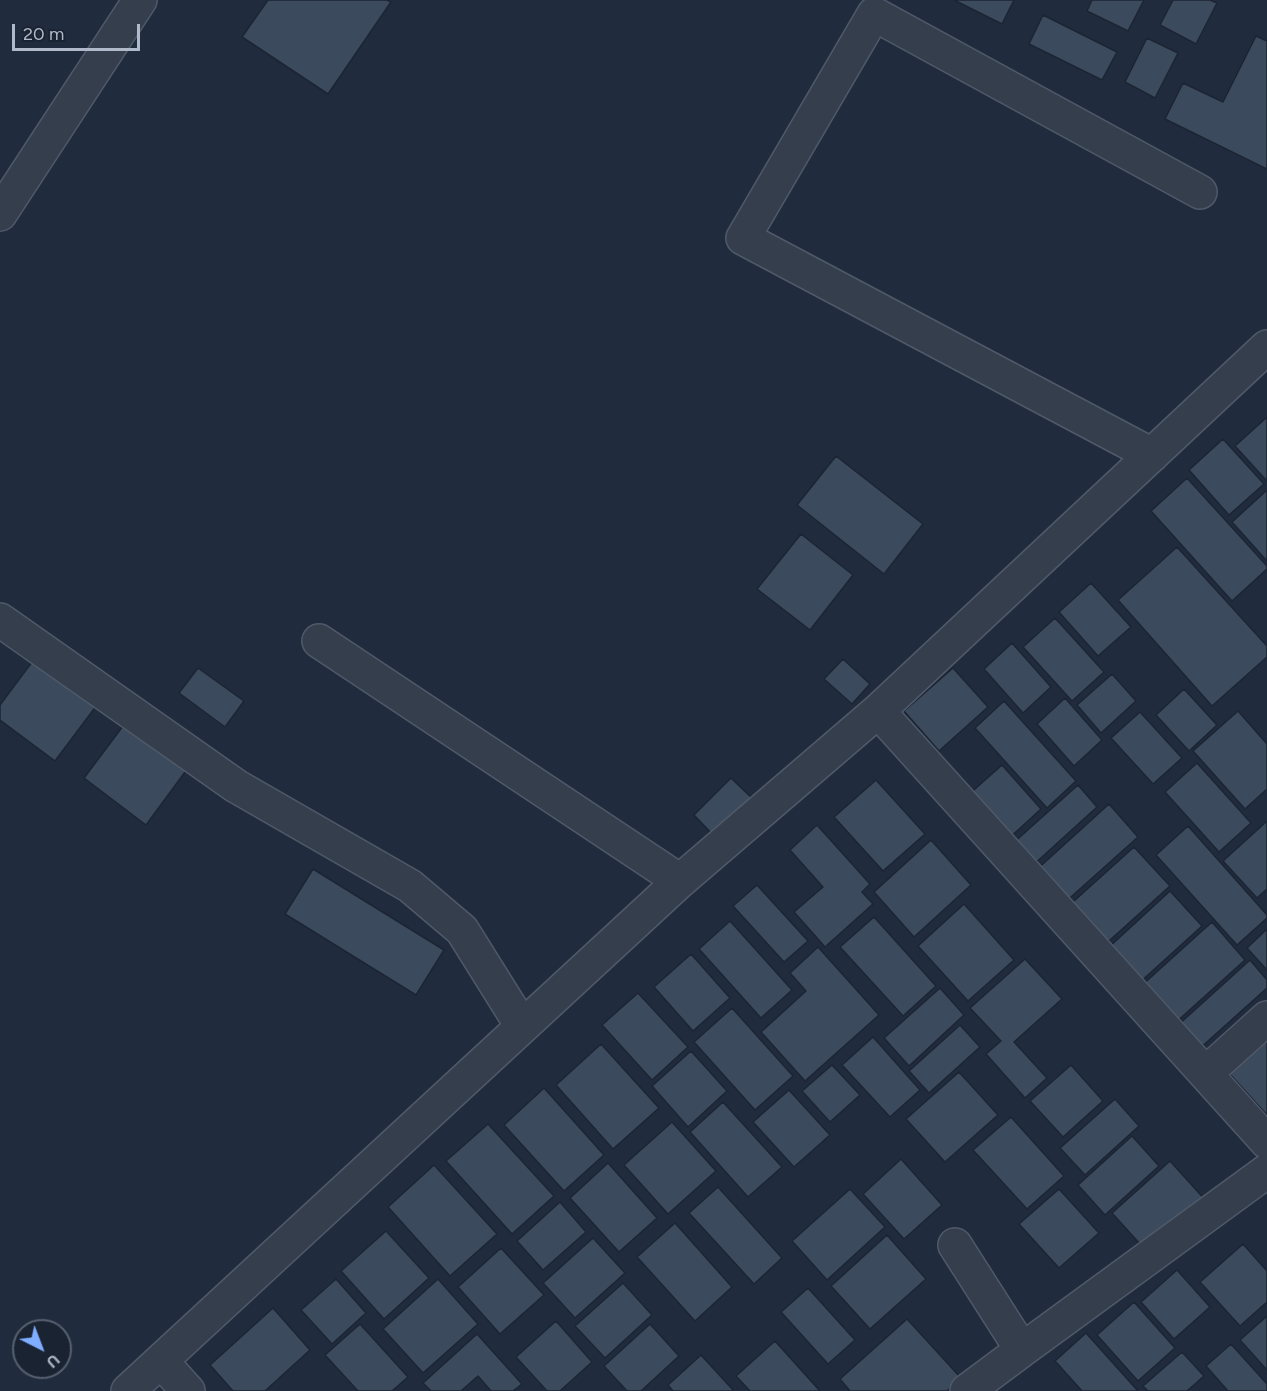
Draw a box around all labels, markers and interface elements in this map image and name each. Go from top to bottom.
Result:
scale bar [15,12,142,50]
text: 20 m [23,23,64,45]
north arrow [12,1319,72,1379]
text: U [43,1350,64,1372]

